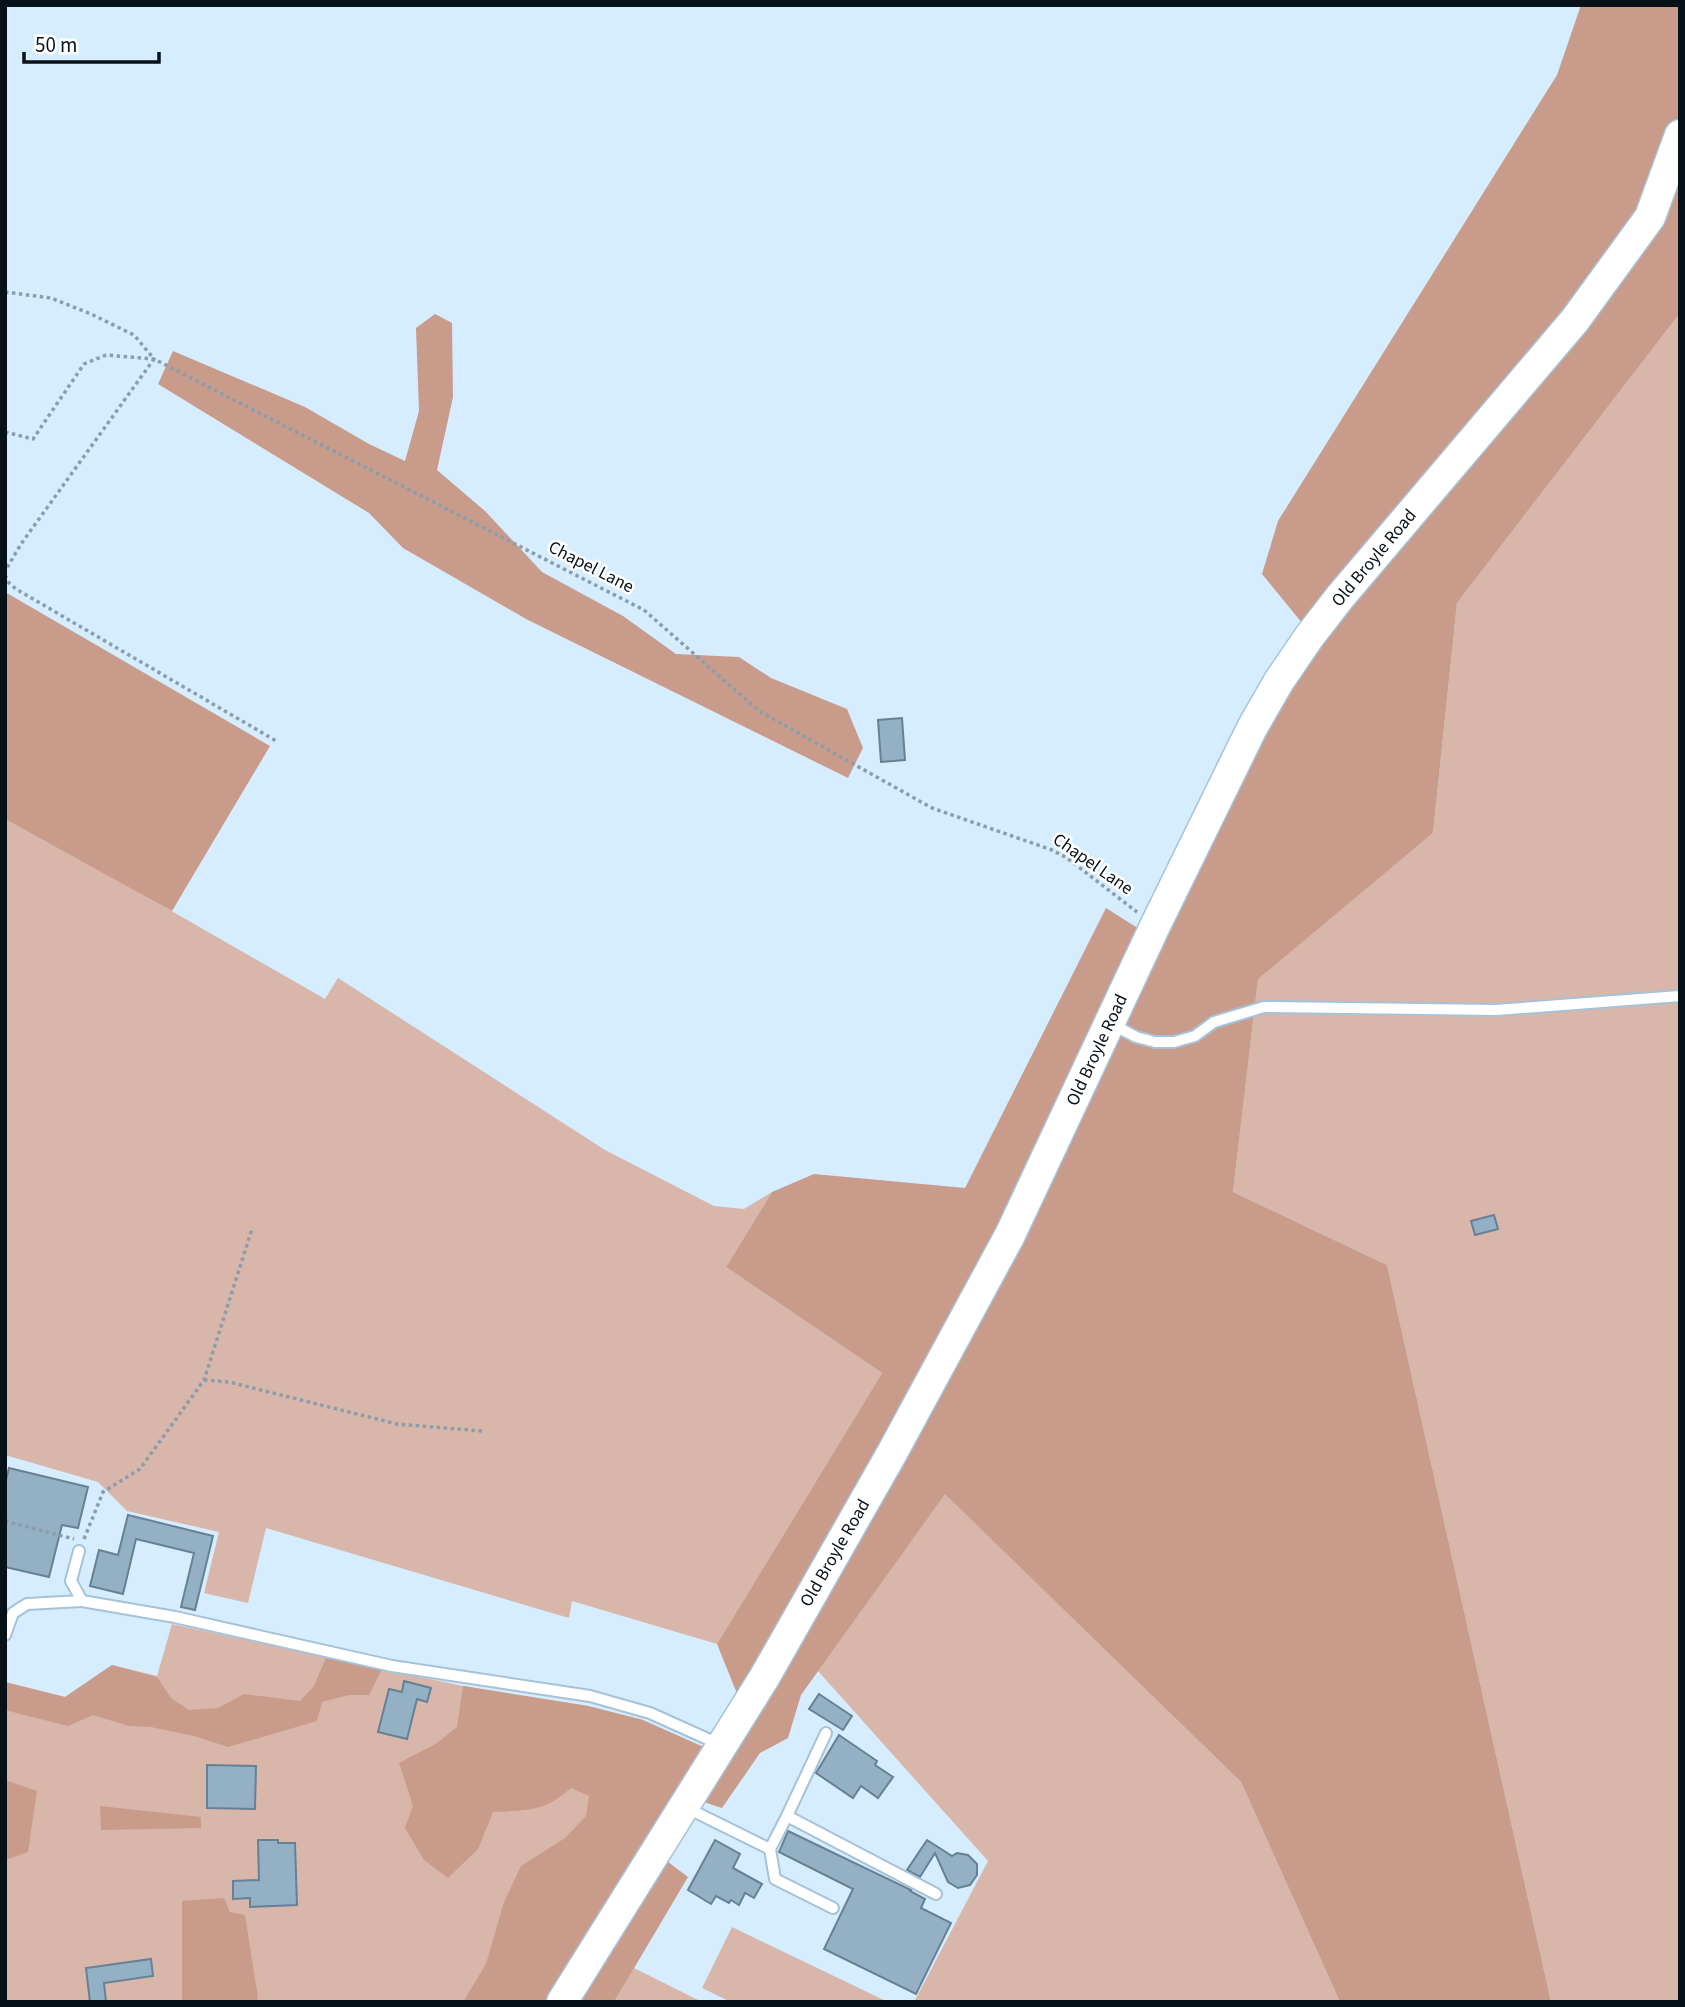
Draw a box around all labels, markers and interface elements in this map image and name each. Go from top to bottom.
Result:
scale bar [24,21,159,65]
text: 50 m [35,30,77,60]
street label: Old Broyle Road [1326,504,1422,612]
street label: Chapel Lane [544,535,638,599]
street label: Chapel Lane [1048,827,1138,901]
street label: Old Broyle Road [1060,990,1134,1110]
street label: Old Broyle Road [794,1495,876,1611]

